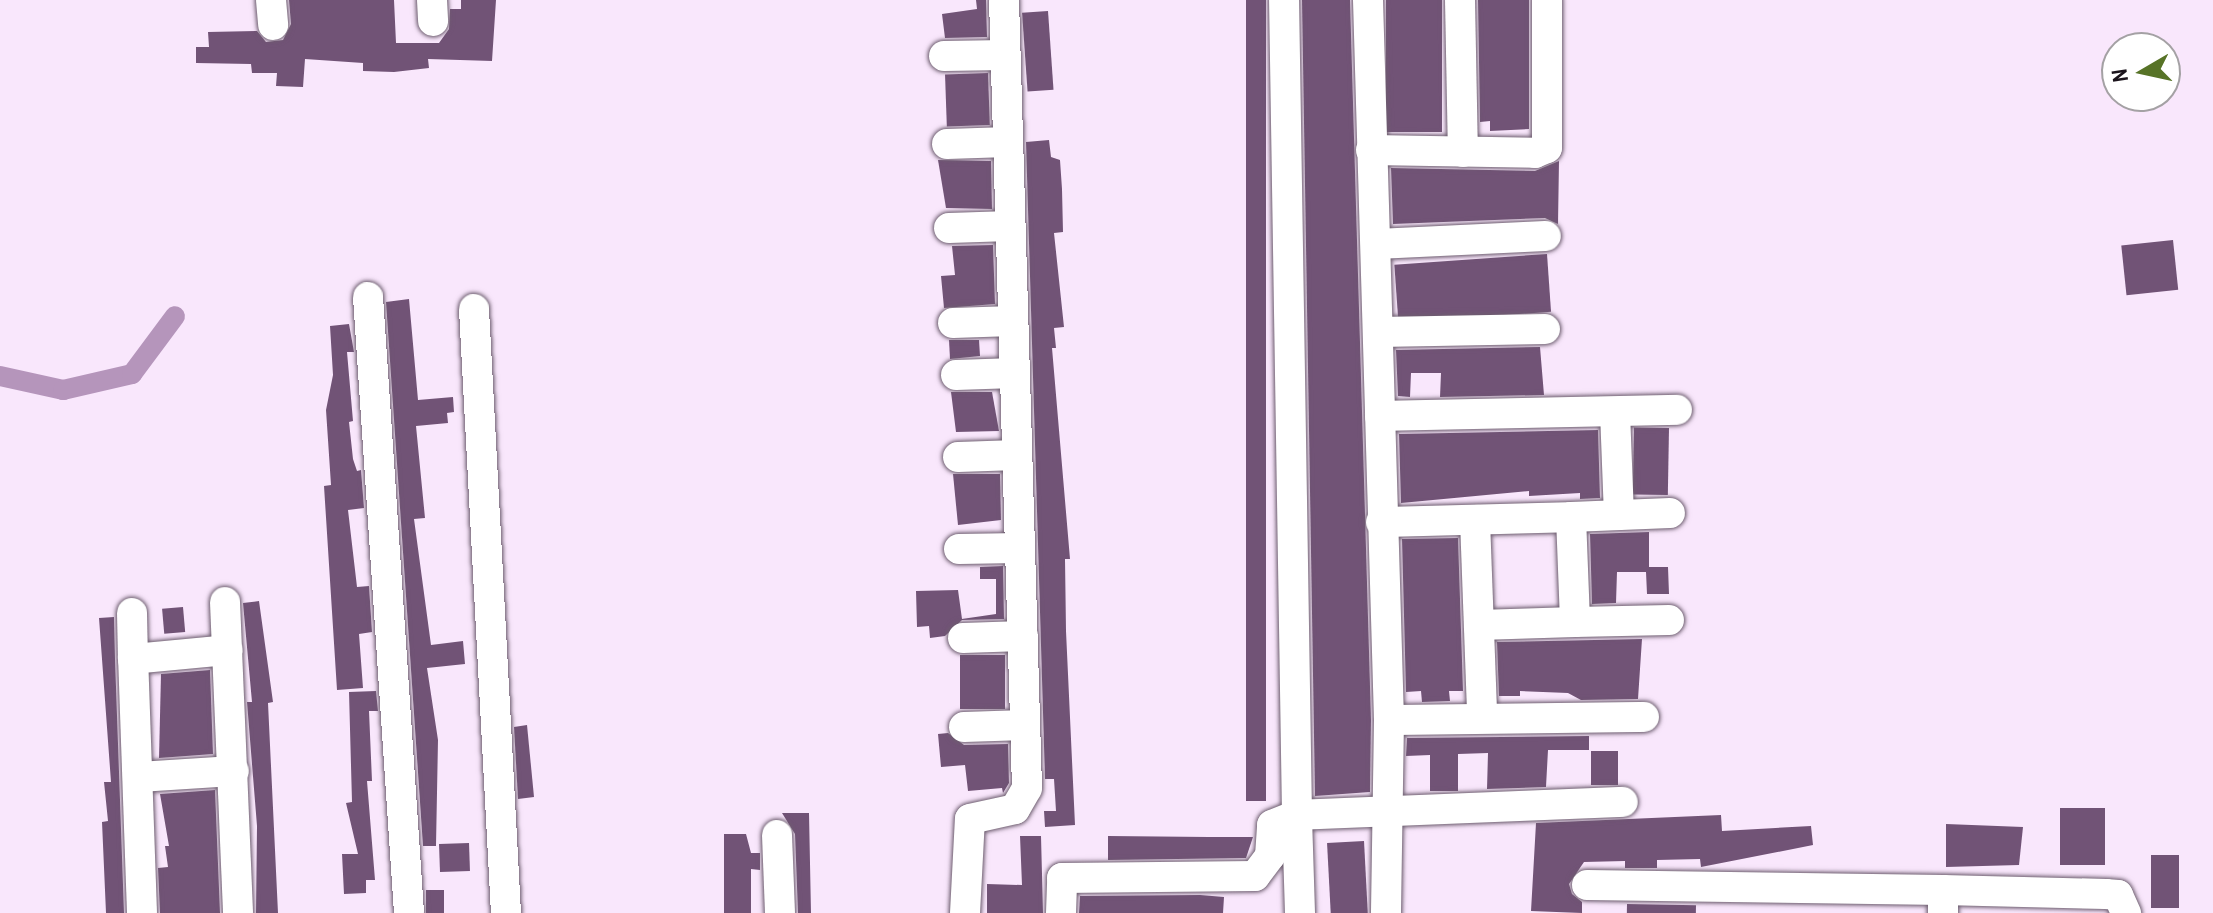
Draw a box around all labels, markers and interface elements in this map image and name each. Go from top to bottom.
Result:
north arrow [2101,32,2181,112]
text: N [2103,67,2135,84]

